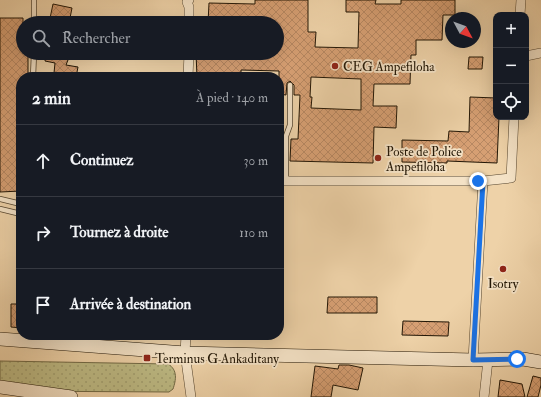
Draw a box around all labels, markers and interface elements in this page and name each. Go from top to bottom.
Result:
north arrow [445,12,481,48]
map controls [493,12,529,120]
button: + [493,12,529,48]
search box [16,16,284,60]
icon: search [30,27,52,49]
text: Rechercher [62,29,130,48]
button: − [493,48,529,84]
place label: CEG Ampefiloha [343,59,435,76]
marker: CEG Ampefiloha [330,61,340,71]
button: locate [493,84,529,120]
text: 2 min [32,88,71,109]
text: À pied · 140 m [196,90,268,106]
place label: Poste de Police Ampefiloha [385,144,462,176]
icon: ahead [32,150,54,172]
text: Continuez [70,151,134,170]
text: 30 m [244,153,268,169]
marker: Poste de Police Ampefiloha [373,153,383,163]
route end [469,172,487,190]
icon: right [32,222,54,244]
text: Tournez à droite [70,223,169,242]
text: 110 m [239,225,268,241]
marker: Isotry [498,264,508,274]
place label: Isotry [488,276,519,293]
icon: arrive [32,294,54,316]
text: Arrivée à destination [70,295,191,314]
route start [508,350,526,368]
place label: Terminus G Ankaditany [155,351,279,368]
marker: Terminus G Ankaditany [142,353,152,363]

